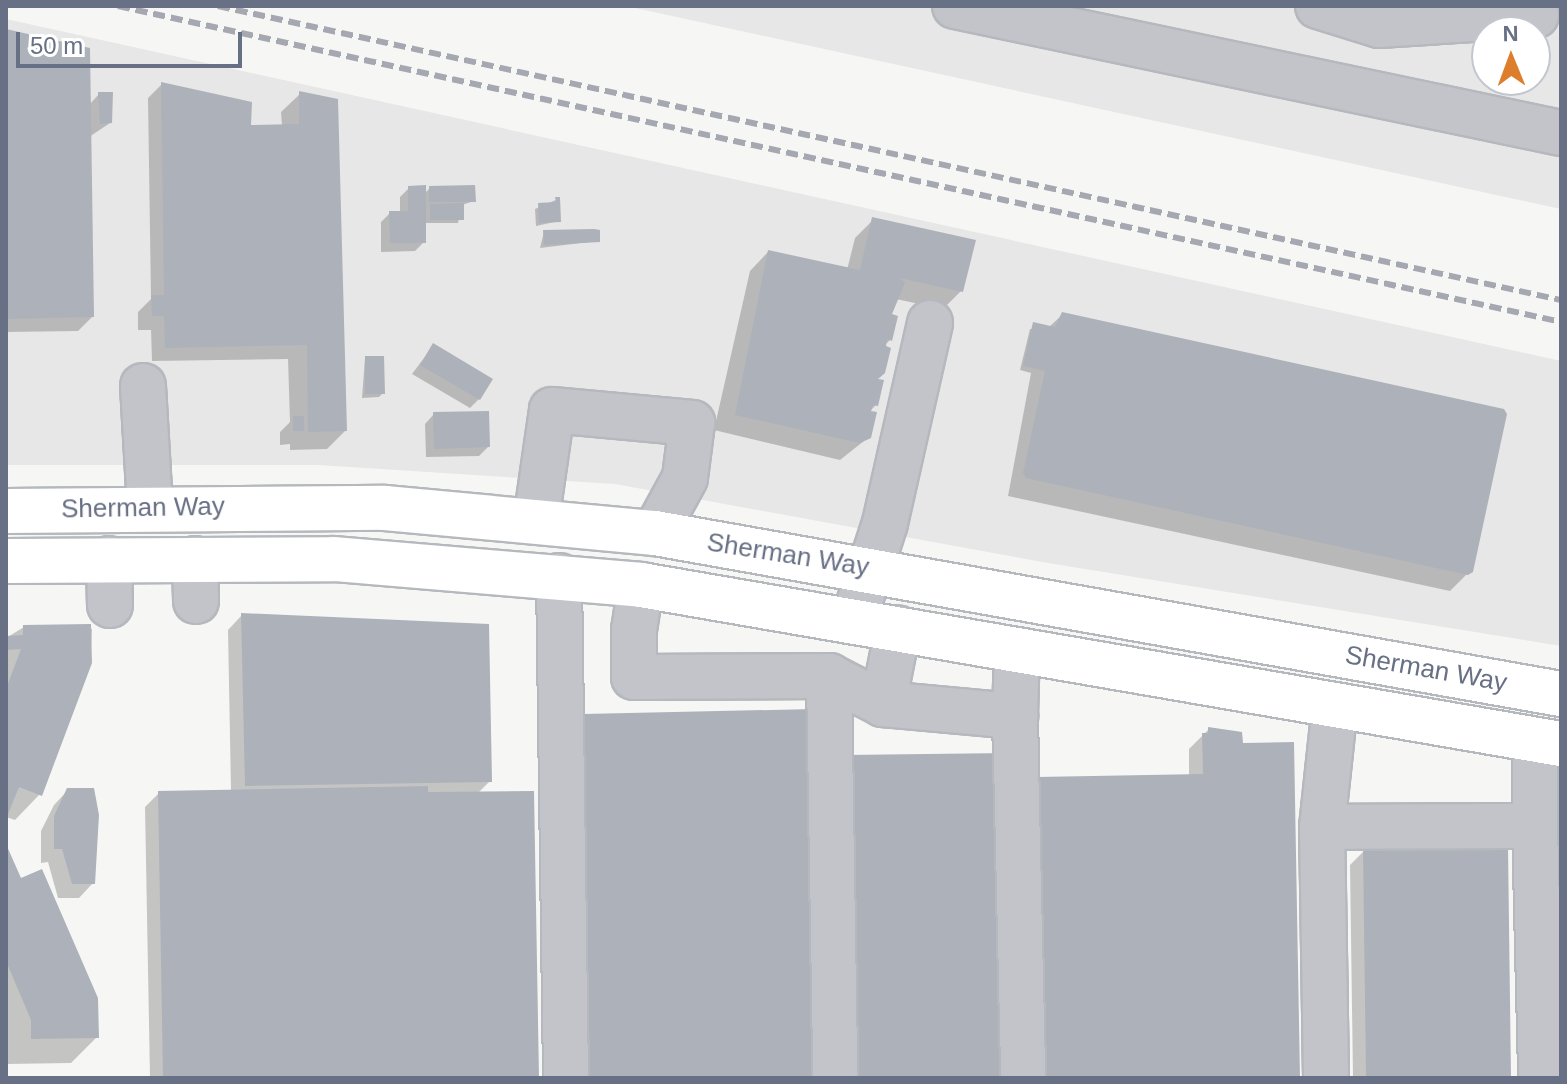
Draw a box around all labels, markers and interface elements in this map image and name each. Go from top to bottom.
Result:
scale bar [20,16,246,66]
north arrow [1471,16,1551,96]
text: N [1502,21,1519,46]
text: 50 m [30,32,83,59]
street label: Sherman Way [61,491,225,525]
street label: Sherman Way [705,527,871,583]
street label: Sherman Way [1343,639,1509,699]

